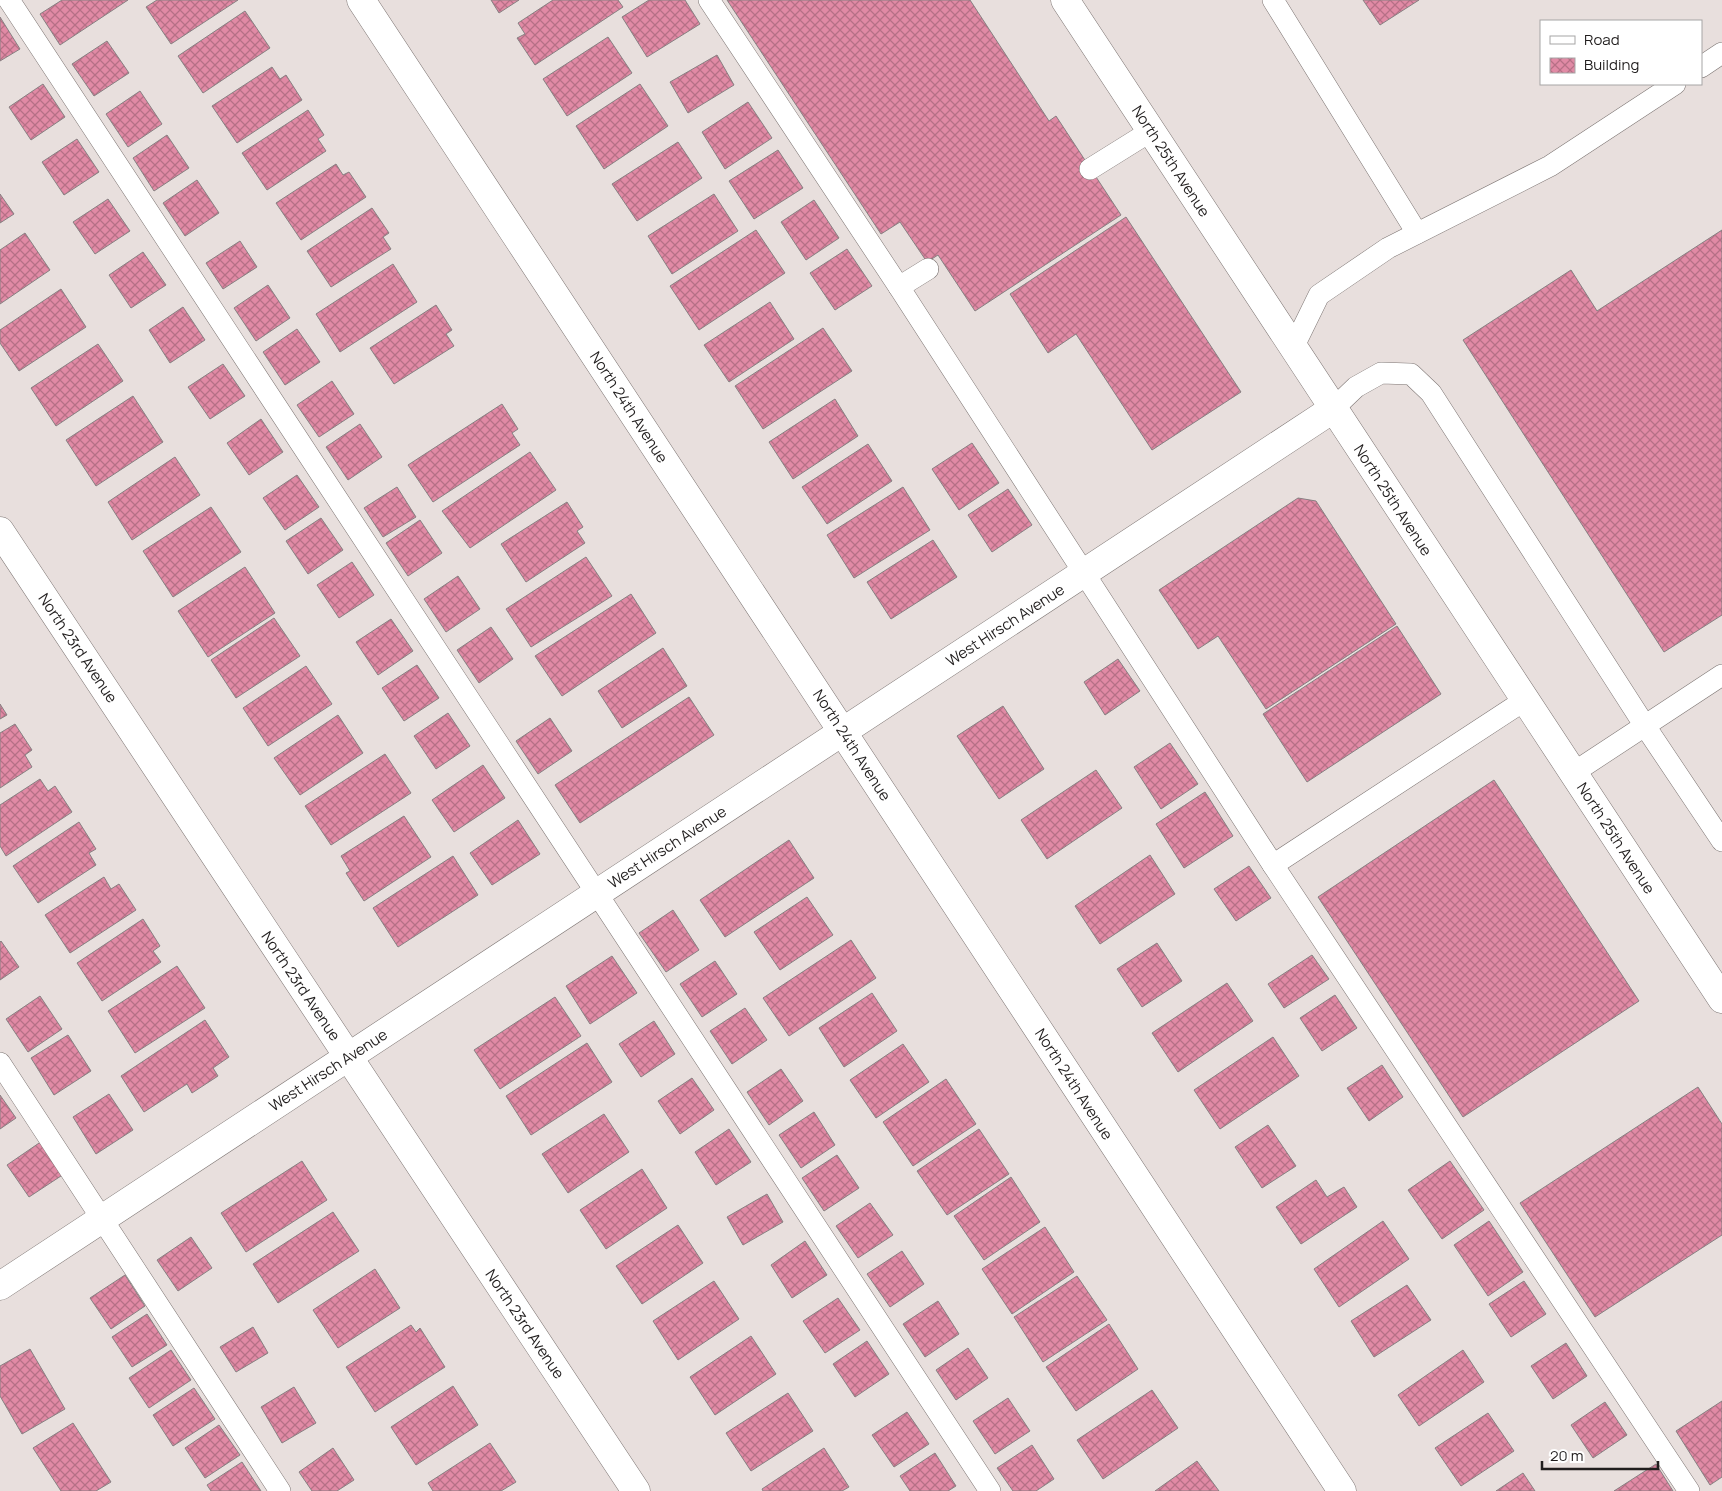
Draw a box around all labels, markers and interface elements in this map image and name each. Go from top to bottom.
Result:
legend [1540,20,1702,85]
text: Road [1584,29,1620,50]
text: Building [1584,54,1639,75]
street label: North 25th Avenue [1127,101,1215,221]
street label: North 24th Avenue [585,347,673,467]
street label: North 25th Avenue [1349,440,1437,560]
street label: West Hirsch Avenue [942,579,1068,671]
street label: North 23rd Avenue [34,589,123,707]
street label: North 24th Avenue [808,685,896,805]
street label: North 25th Avenue [1572,778,1660,898]
street label: West Hirsch Avenue [604,801,730,893]
street label: North 23rd Avenue [257,927,346,1045]
street label: West Hirsch Avenue [265,1024,391,1116]
street label: North 24th Avenue [1030,1024,1118,1144]
street label: North 23rd Avenue [481,1265,570,1383]
scale bar [1542,1438,1658,1470]
text: 20 m [1550,1445,1583,1466]

